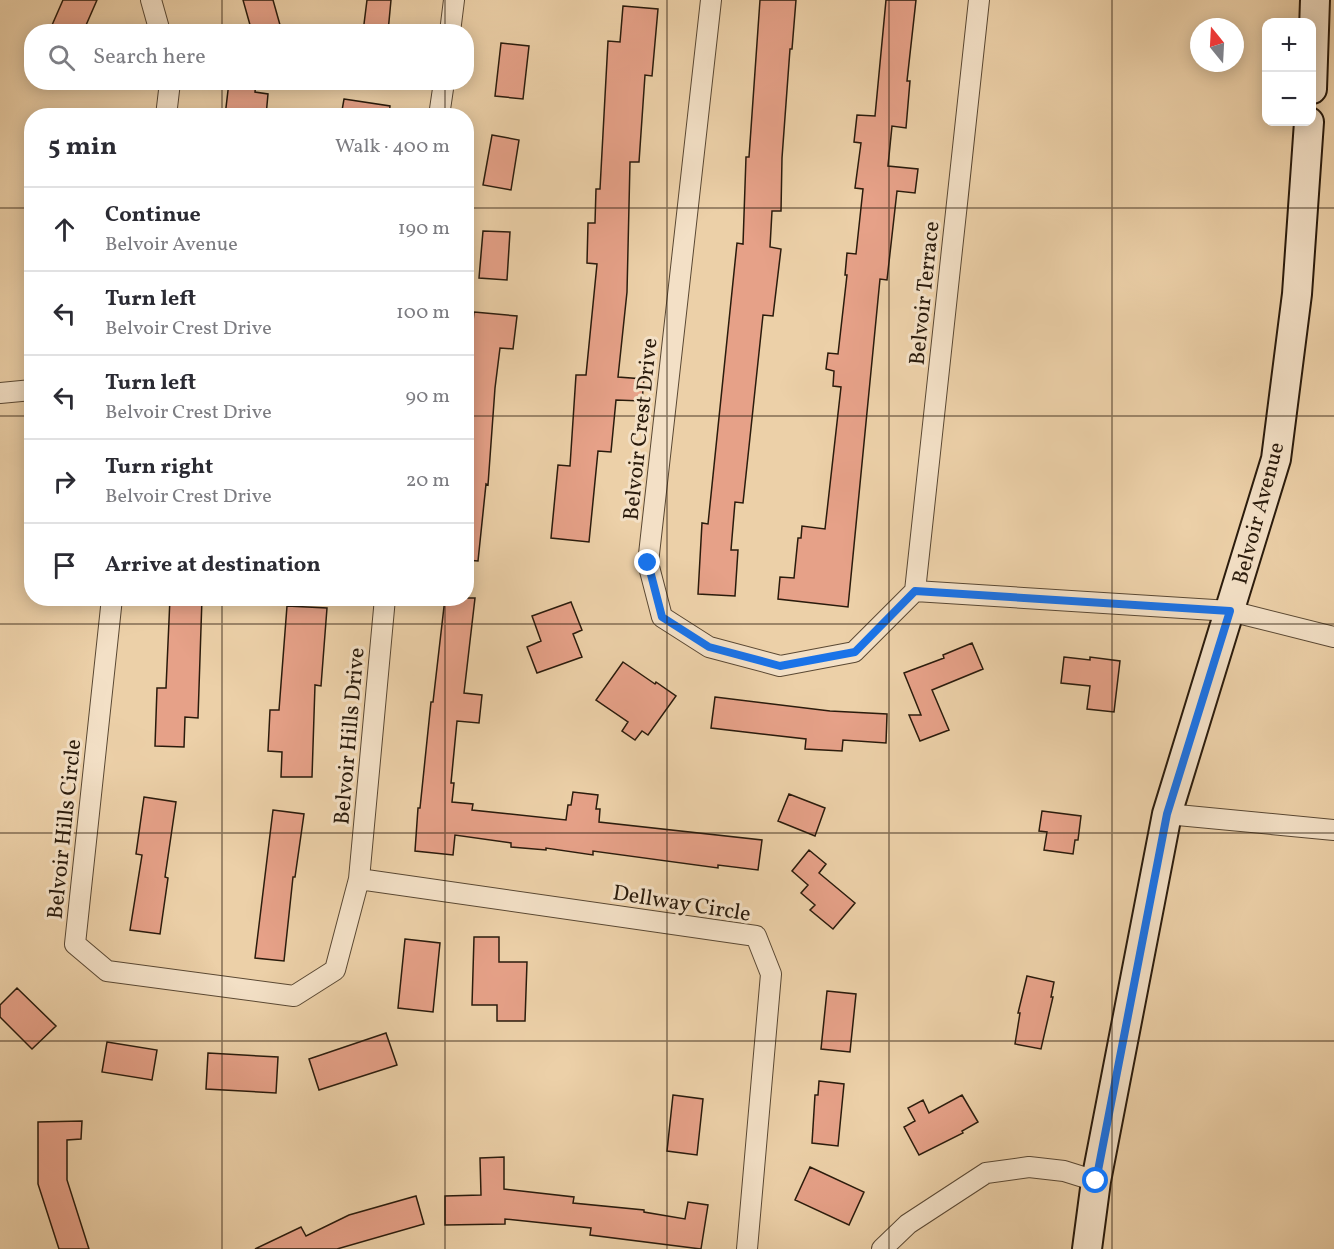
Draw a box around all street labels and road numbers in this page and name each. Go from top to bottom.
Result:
street label: Belvoir Terrace [903,220,948,367]
street label: Belvoir Crest Drive [616,336,666,522]
street label: Belvoir Avenue [1226,439,1293,588]
street label: Belvoir Hills Drive [327,646,374,826]
street label: Belvoir Hills Circle [41,738,90,921]
street label: Dellway Circle [610,878,753,931]

